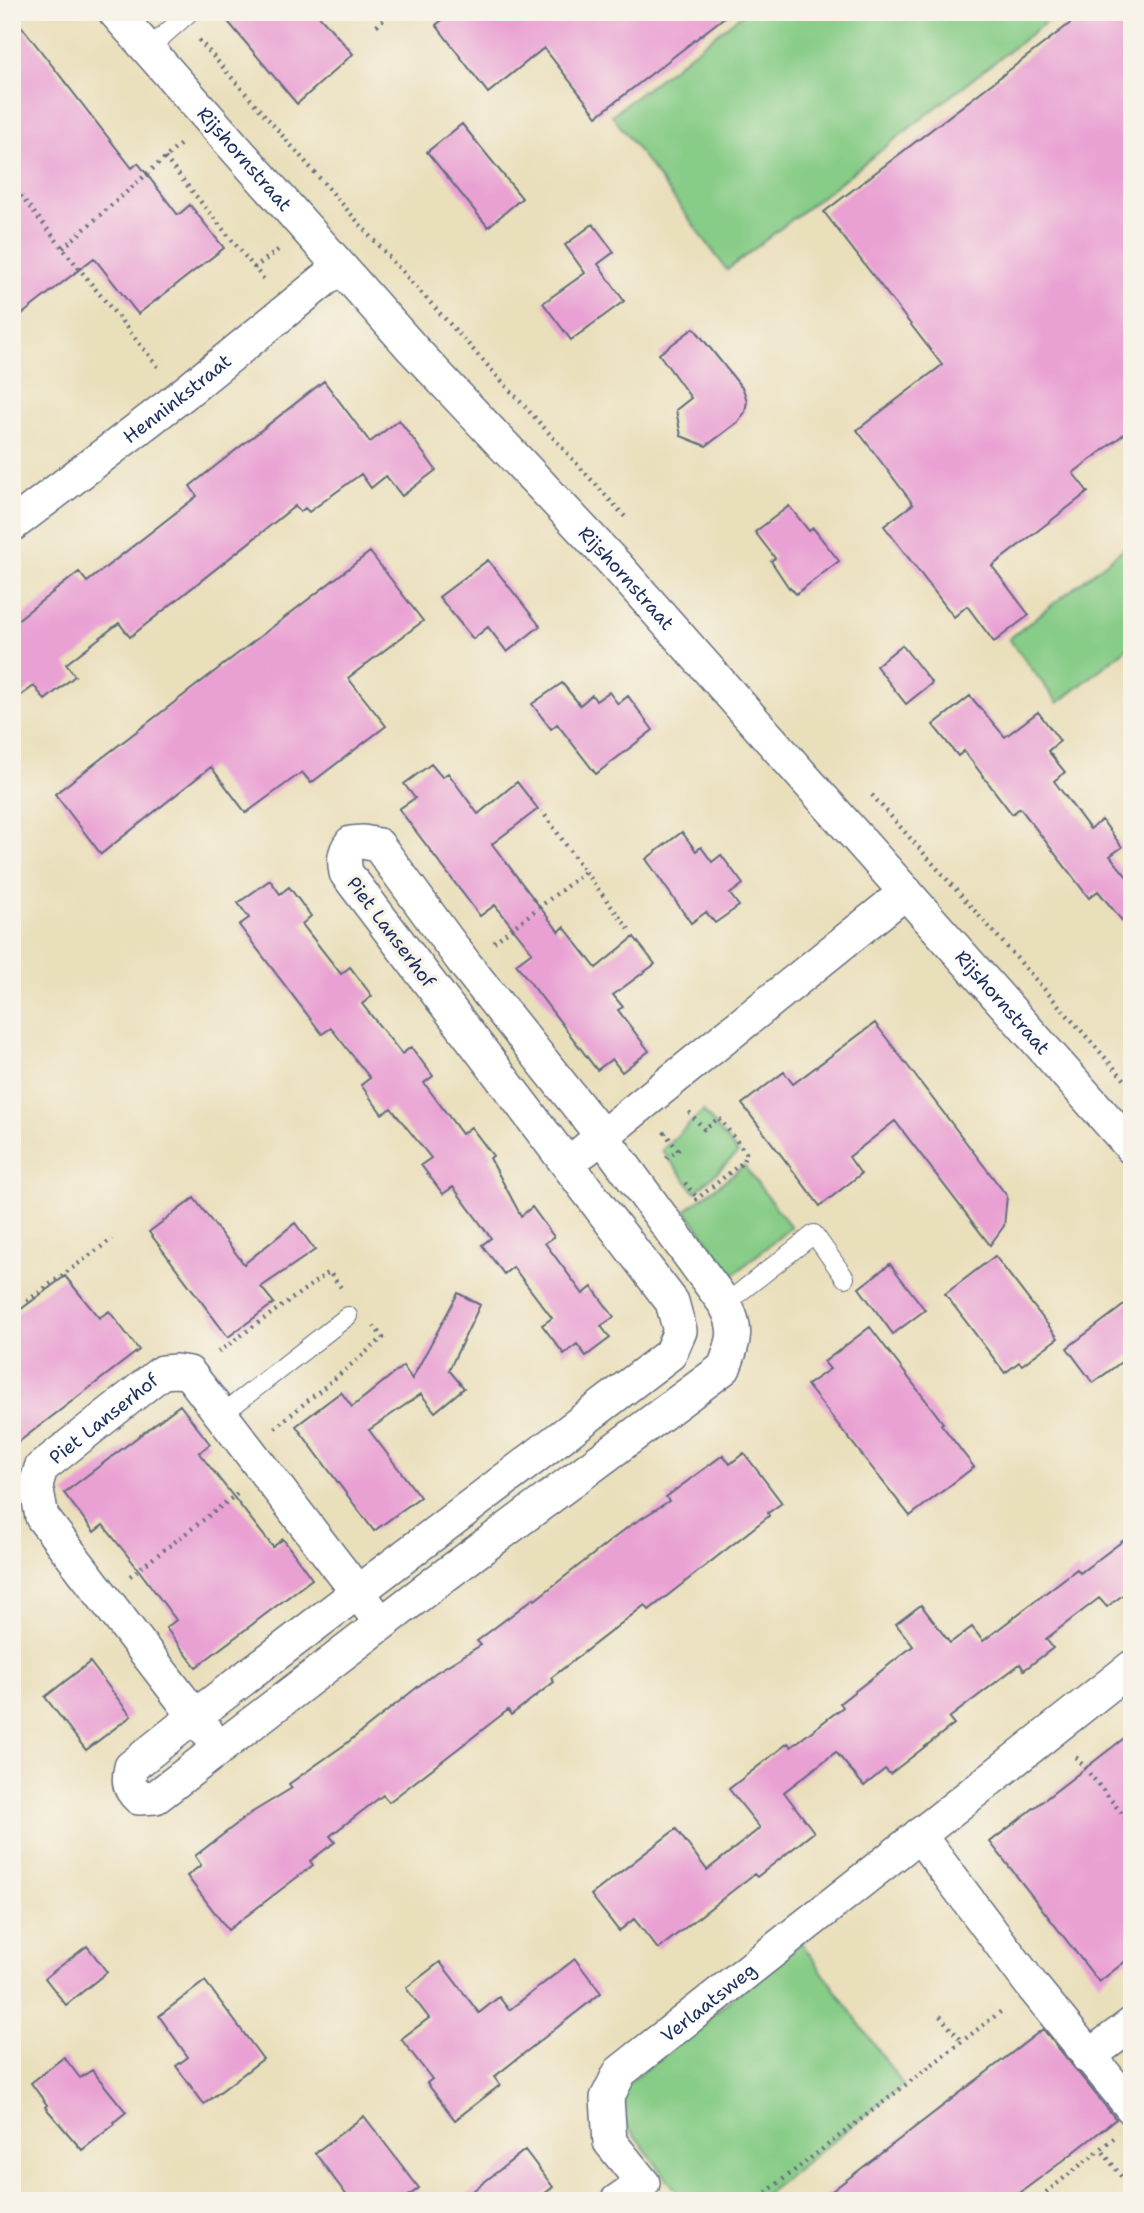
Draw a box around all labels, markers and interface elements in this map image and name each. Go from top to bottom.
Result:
street label: Rijshornstraat [192,101,298,216]
street label: Henninkstraat [118,348,236,449]
street label: Rijshornstraat [573,521,680,635]
street label: Piet Lanserhof [341,872,442,993]
street label: Rijshornstraat [950,945,1056,1060]
street label: Piet Lanserhof [44,1367,164,1469]
street label: Verlaatsweg [655,1957,761,2048]

